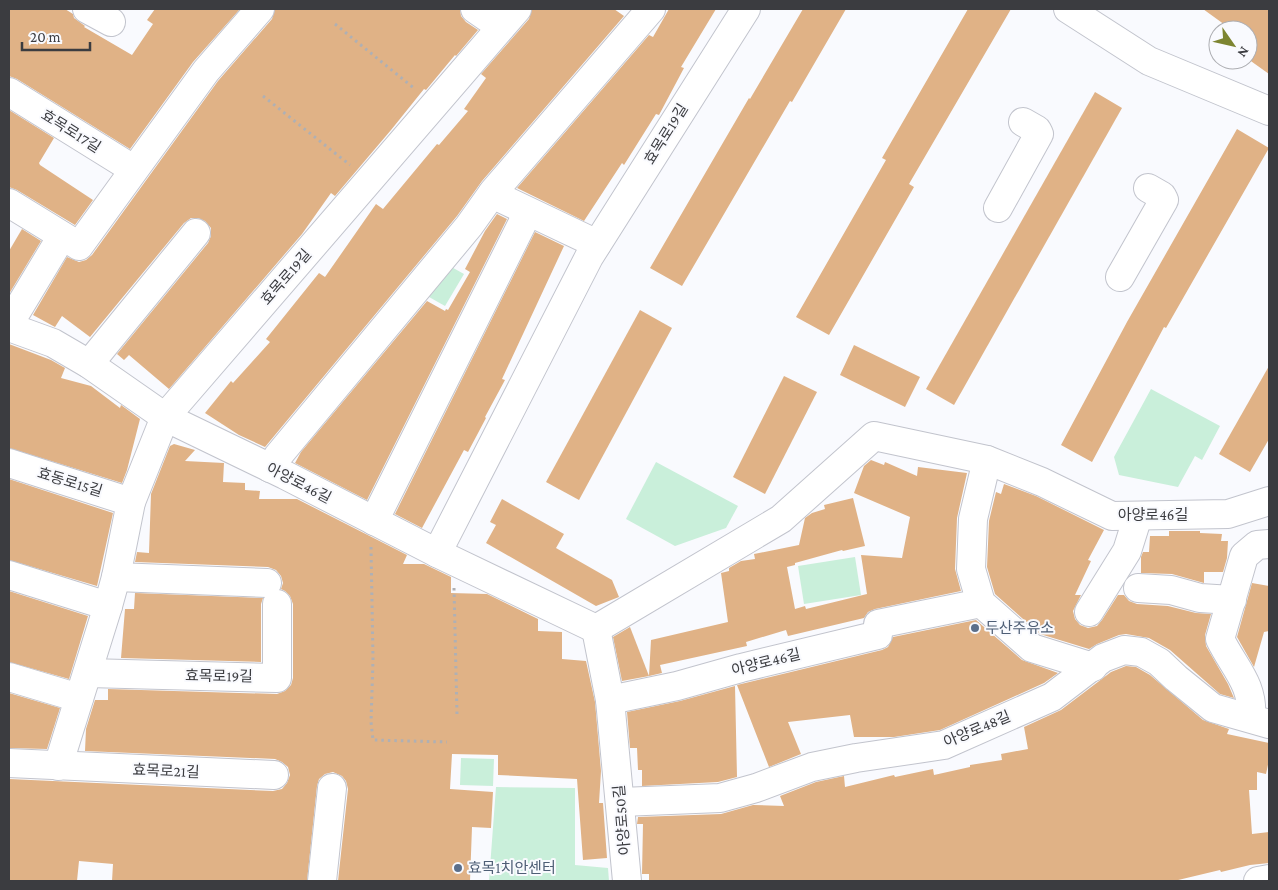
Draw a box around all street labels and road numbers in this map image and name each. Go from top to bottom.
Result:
street label: 효목로19길 [641,101,691,167]
street label: 효목로17길 [38,106,104,156]
street label: 효목로19길 [258,246,314,308]
street label: 아양로46길 [264,460,334,506]
street label: 효동로15길 [35,465,105,499]
street label: 아양로46길 [1118,507,1188,523]
street label: 아양로46길 [730,646,802,678]
street label: 효목로19길 [185,667,253,685]
street label: 아양로48길 [941,708,1013,750]
street label: 효목로21길 [132,762,200,780]
street label: 아양로50길 [611,784,633,856]

